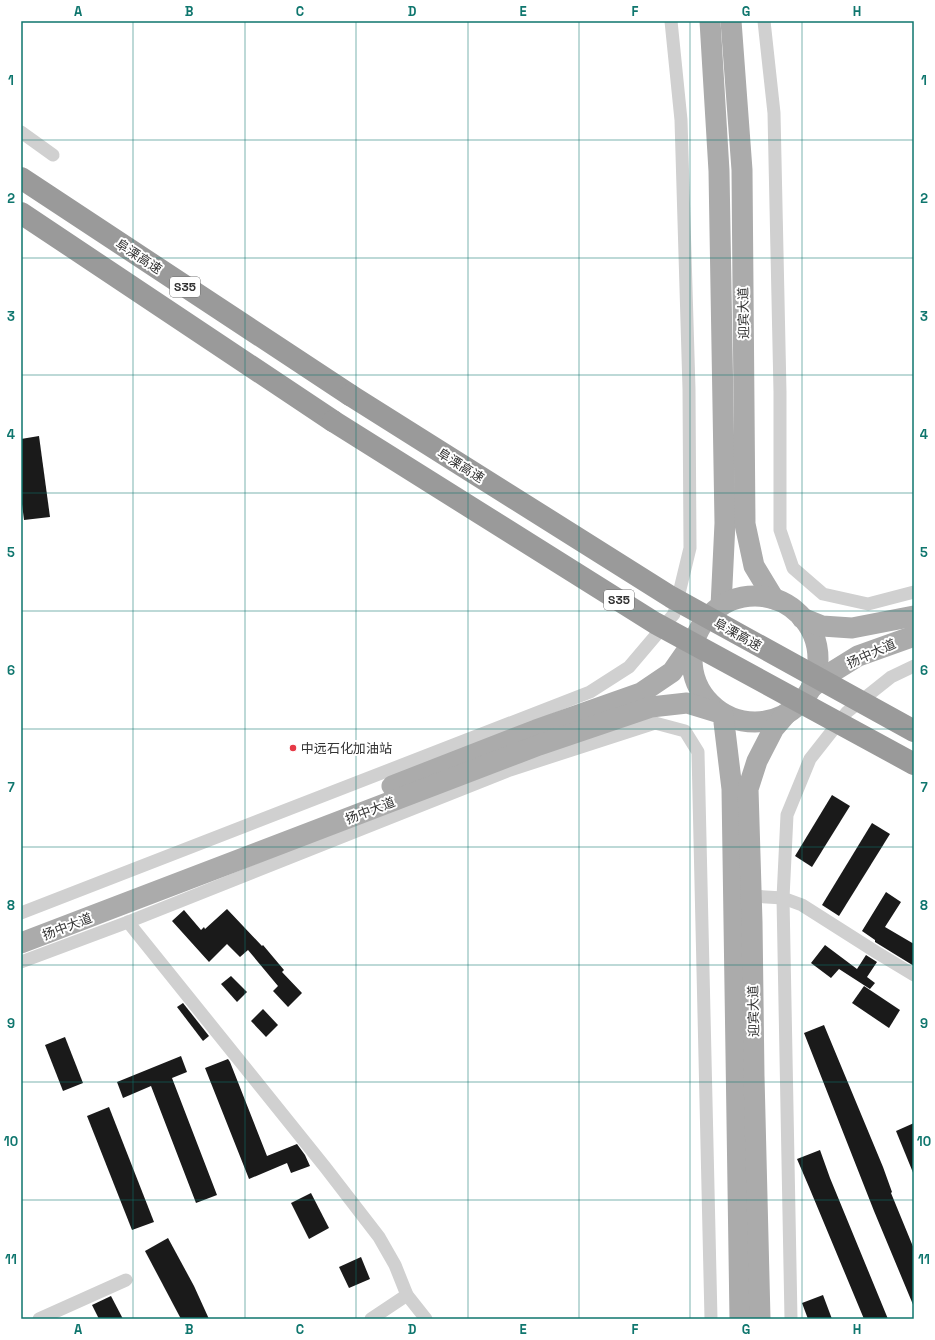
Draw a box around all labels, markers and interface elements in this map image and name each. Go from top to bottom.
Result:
text: A [74,3,83,20]
text: B [185,3,194,20]
text: C [296,3,304,20]
text: D [408,3,417,20]
text: E [519,3,527,20]
text: F [632,3,639,20]
text: G [742,3,750,20]
text: H [853,3,861,20]
text: 1 [8,72,14,89]
text: 1 [921,72,927,89]
text: 2 [7,190,15,207]
text: 2 [920,190,928,207]
street label: 阜溧高速 [112,235,165,278]
road number: S35 [170,277,200,297]
street label: 迎宾大道 [735,287,752,339]
text: 3 [7,308,15,325]
text: 3 [920,308,928,325]
text: 4 [7,426,15,443]
text: 4 [920,426,928,443]
street label: 阜溧高速 [434,444,487,486]
text: 5 [7,544,15,561]
text: 5 [920,544,928,561]
road number: S35 [604,590,634,610]
street label: 阜溧高速 [711,614,765,654]
street label: 扬中大道 [844,635,898,672]
text: 6 [7,662,15,679]
text: 6 [920,662,928,679]
place label: 中远石化加油站 [301,740,392,757]
marker: 中远石化加油站 [288,743,298,753]
text: 7 [7,779,15,796]
text: 7 [920,779,928,796]
street label: 扬中大道 [343,793,398,828]
text: 8 [7,897,15,914]
text: 8 [920,897,928,914]
street label: 扬中大道 [40,909,95,944]
street label: 迎宾大道 [745,985,762,1037]
text: 9 [7,1015,15,1032]
text: 9 [920,1015,928,1032]
text: 10 [4,1133,18,1150]
text: 10 [917,1133,931,1150]
text: 11 [5,1251,17,1268]
text: 11 [918,1251,930,1268]
text: A [74,1321,83,1338]
text: B [185,1321,194,1338]
text: C [296,1321,304,1338]
text: D [408,1321,417,1338]
text: E [519,1321,527,1338]
text: F [632,1321,639,1338]
text: G [742,1321,750,1338]
text: H [853,1321,861,1338]

